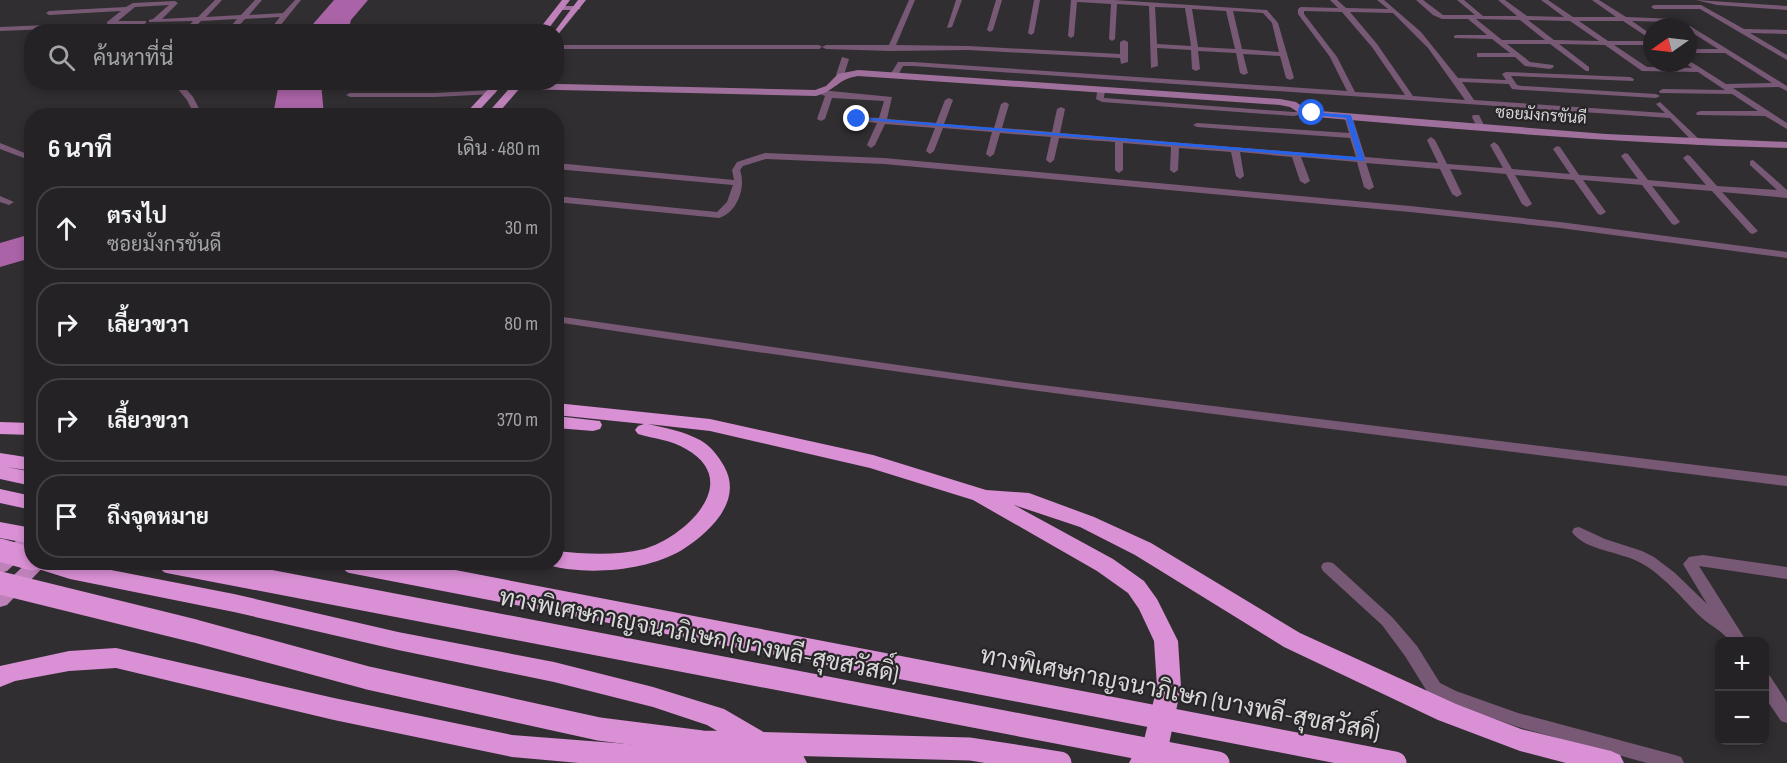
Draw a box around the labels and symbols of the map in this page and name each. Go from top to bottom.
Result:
north arrow [1643,18,1697,72]
route start [1298,99,1324,125]
street label: ซอยมังกรขันดี [1495,100,1588,129]
route end [843,105,869,131]
street label: ทางพิเศษกาญจนาภิเษก (บางพลี-สุขสวัสดิ์) [497,575,903,690]
street label: ทางพิเศษกาญจนาภิเษก (บางพลี-สุขสวัสดิ์) [978,633,1384,748]

